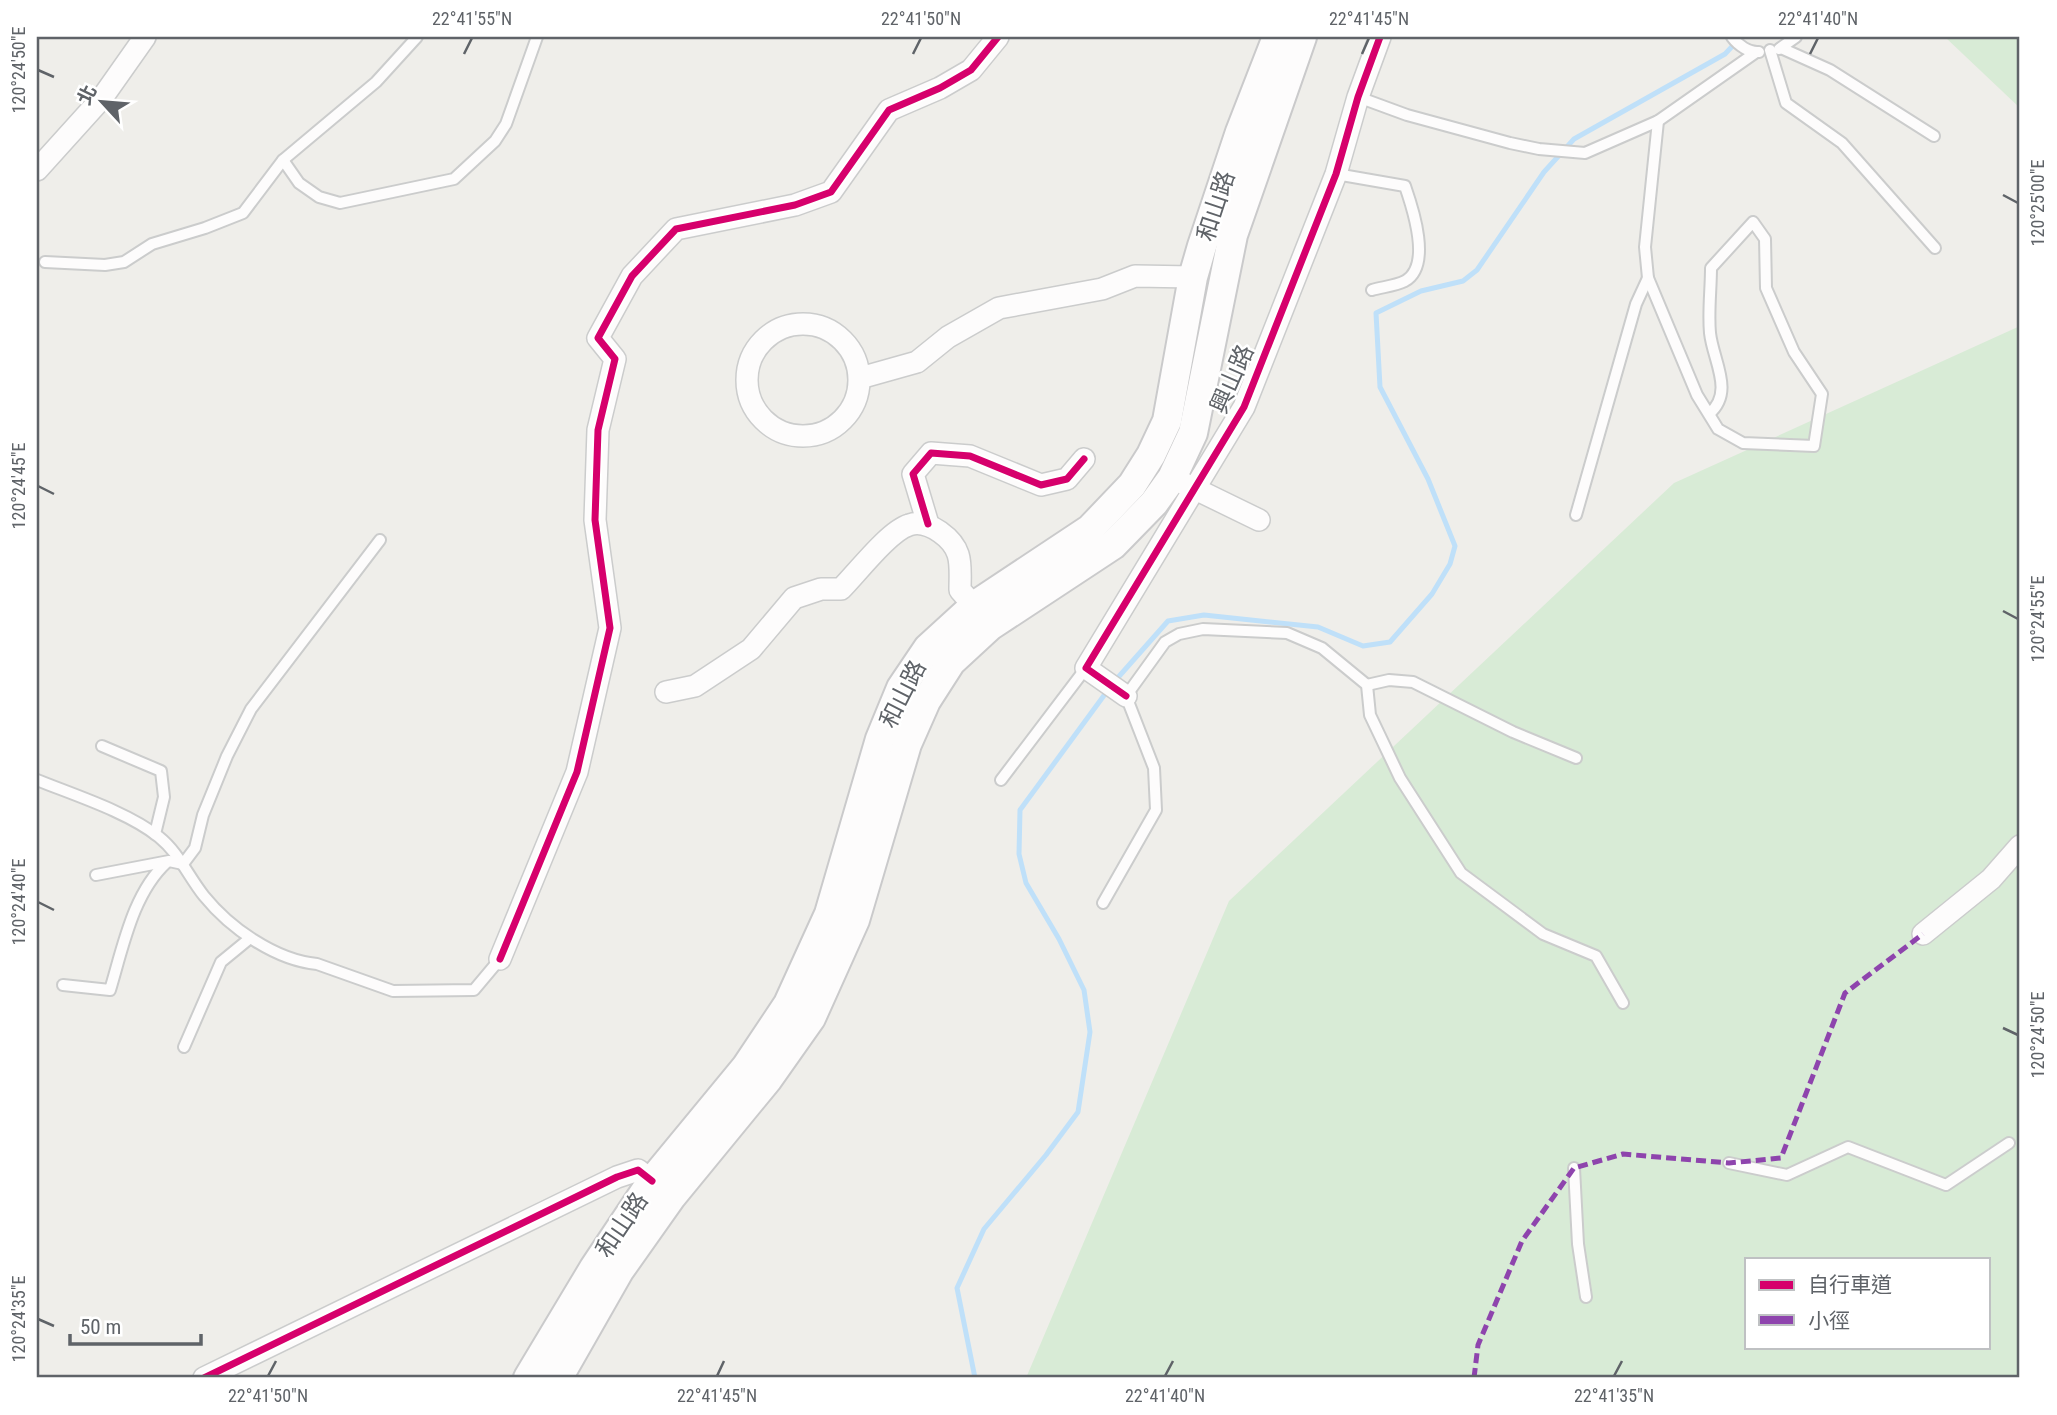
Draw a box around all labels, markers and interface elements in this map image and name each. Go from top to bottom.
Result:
text: 22°41'55"N [432,8,512,29]
text: 22°41'50"N [881,8,961,29]
text: 22°41'45"N [1329,8,1409,29]
text: 22°41'40"N [1778,8,1858,29]
text: 120°24'50"E [8,27,29,113]
north arrow [66,66,136,136]
text: 北 [73,81,102,108]
text: 120°25'00"E [2027,160,2048,246]
street label: 和山路 [1192,167,1240,245]
street label: 興山路 [1205,340,1259,418]
text: 120°24'45"E [8,443,29,529]
text: 120°24'55"E [2027,576,2048,662]
street label: 和山路 [874,656,932,732]
text: 120°24'40"E [8,859,29,945]
text: 120°24'50"E [2027,992,2048,1078]
street label: 和山路 [590,1187,654,1263]
legend [1745,1258,1990,1348]
text: 自行車道 [1808,1273,1892,1297]
text: 120°24'35"E [8,1276,29,1362]
scale bar [70,1303,201,1347]
text: 小徑 [1808,1309,1850,1333]
text: 50 m [80,1315,121,1339]
text: 22°41'50"N [228,1385,308,1406]
text: 22°41'45"N [677,1385,757,1406]
text: 22°41'40"N [1125,1385,1205,1406]
text: 22°41'35"N [1574,1385,1654,1406]

